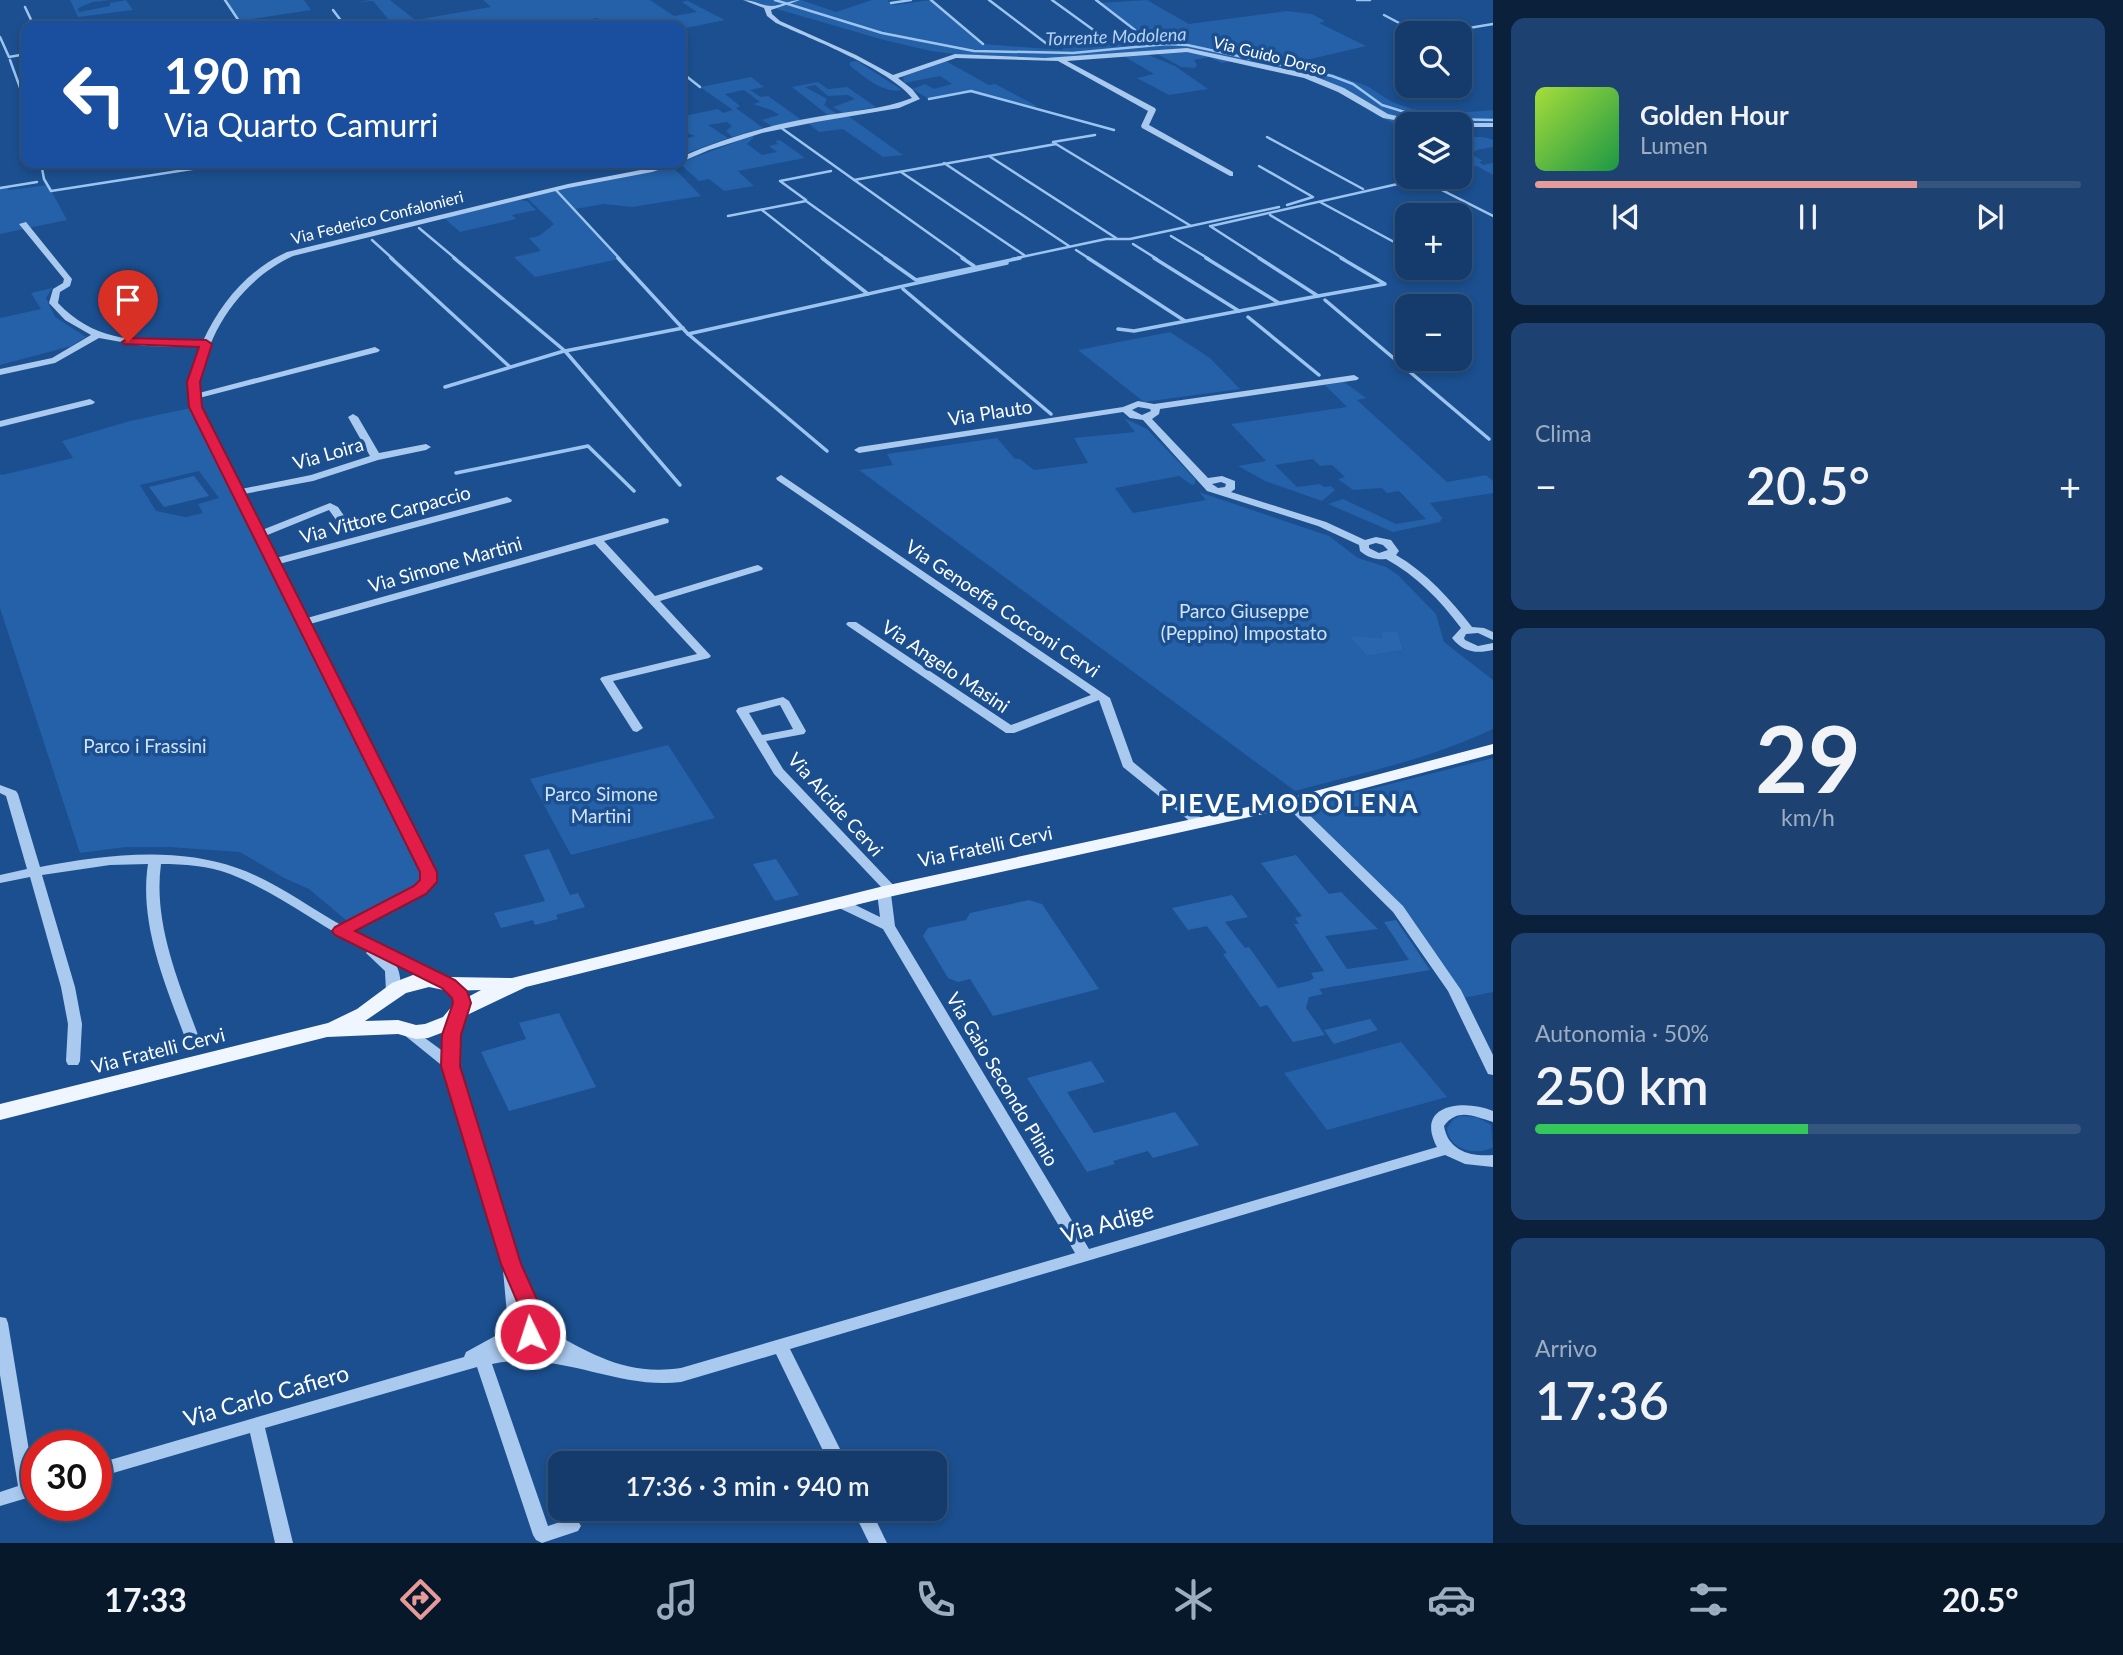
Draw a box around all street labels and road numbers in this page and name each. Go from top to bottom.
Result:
street label: Via Guido Dorso [1211,32,1329,78]
street label: Via Federico Confalonieri [289,186,465,248]
street label: Via Plauto [946,394,1034,430]
street label: Via Loira [290,432,366,474]
street label: Via Vittore Carpaccio [297,480,473,548]
street label: Via Simone Martini [365,531,525,597]
street label: Via Genoeffa Cocconi Cervi [901,534,1105,682]
street label: Via Angelo Masini [878,615,1014,717]
street label: Via Alcide Cervi [783,747,889,861]
street label: Via Fratelli Cervi [916,821,1054,871]
street label: Via Gaio Secondo Plinio [942,988,1064,1170]
street label: Via Fratelli Cervi [89,1022,227,1078]
street label: Via Adige [1057,1195,1157,1249]
street label: Via Carlo Cafiero [180,1358,352,1432]

